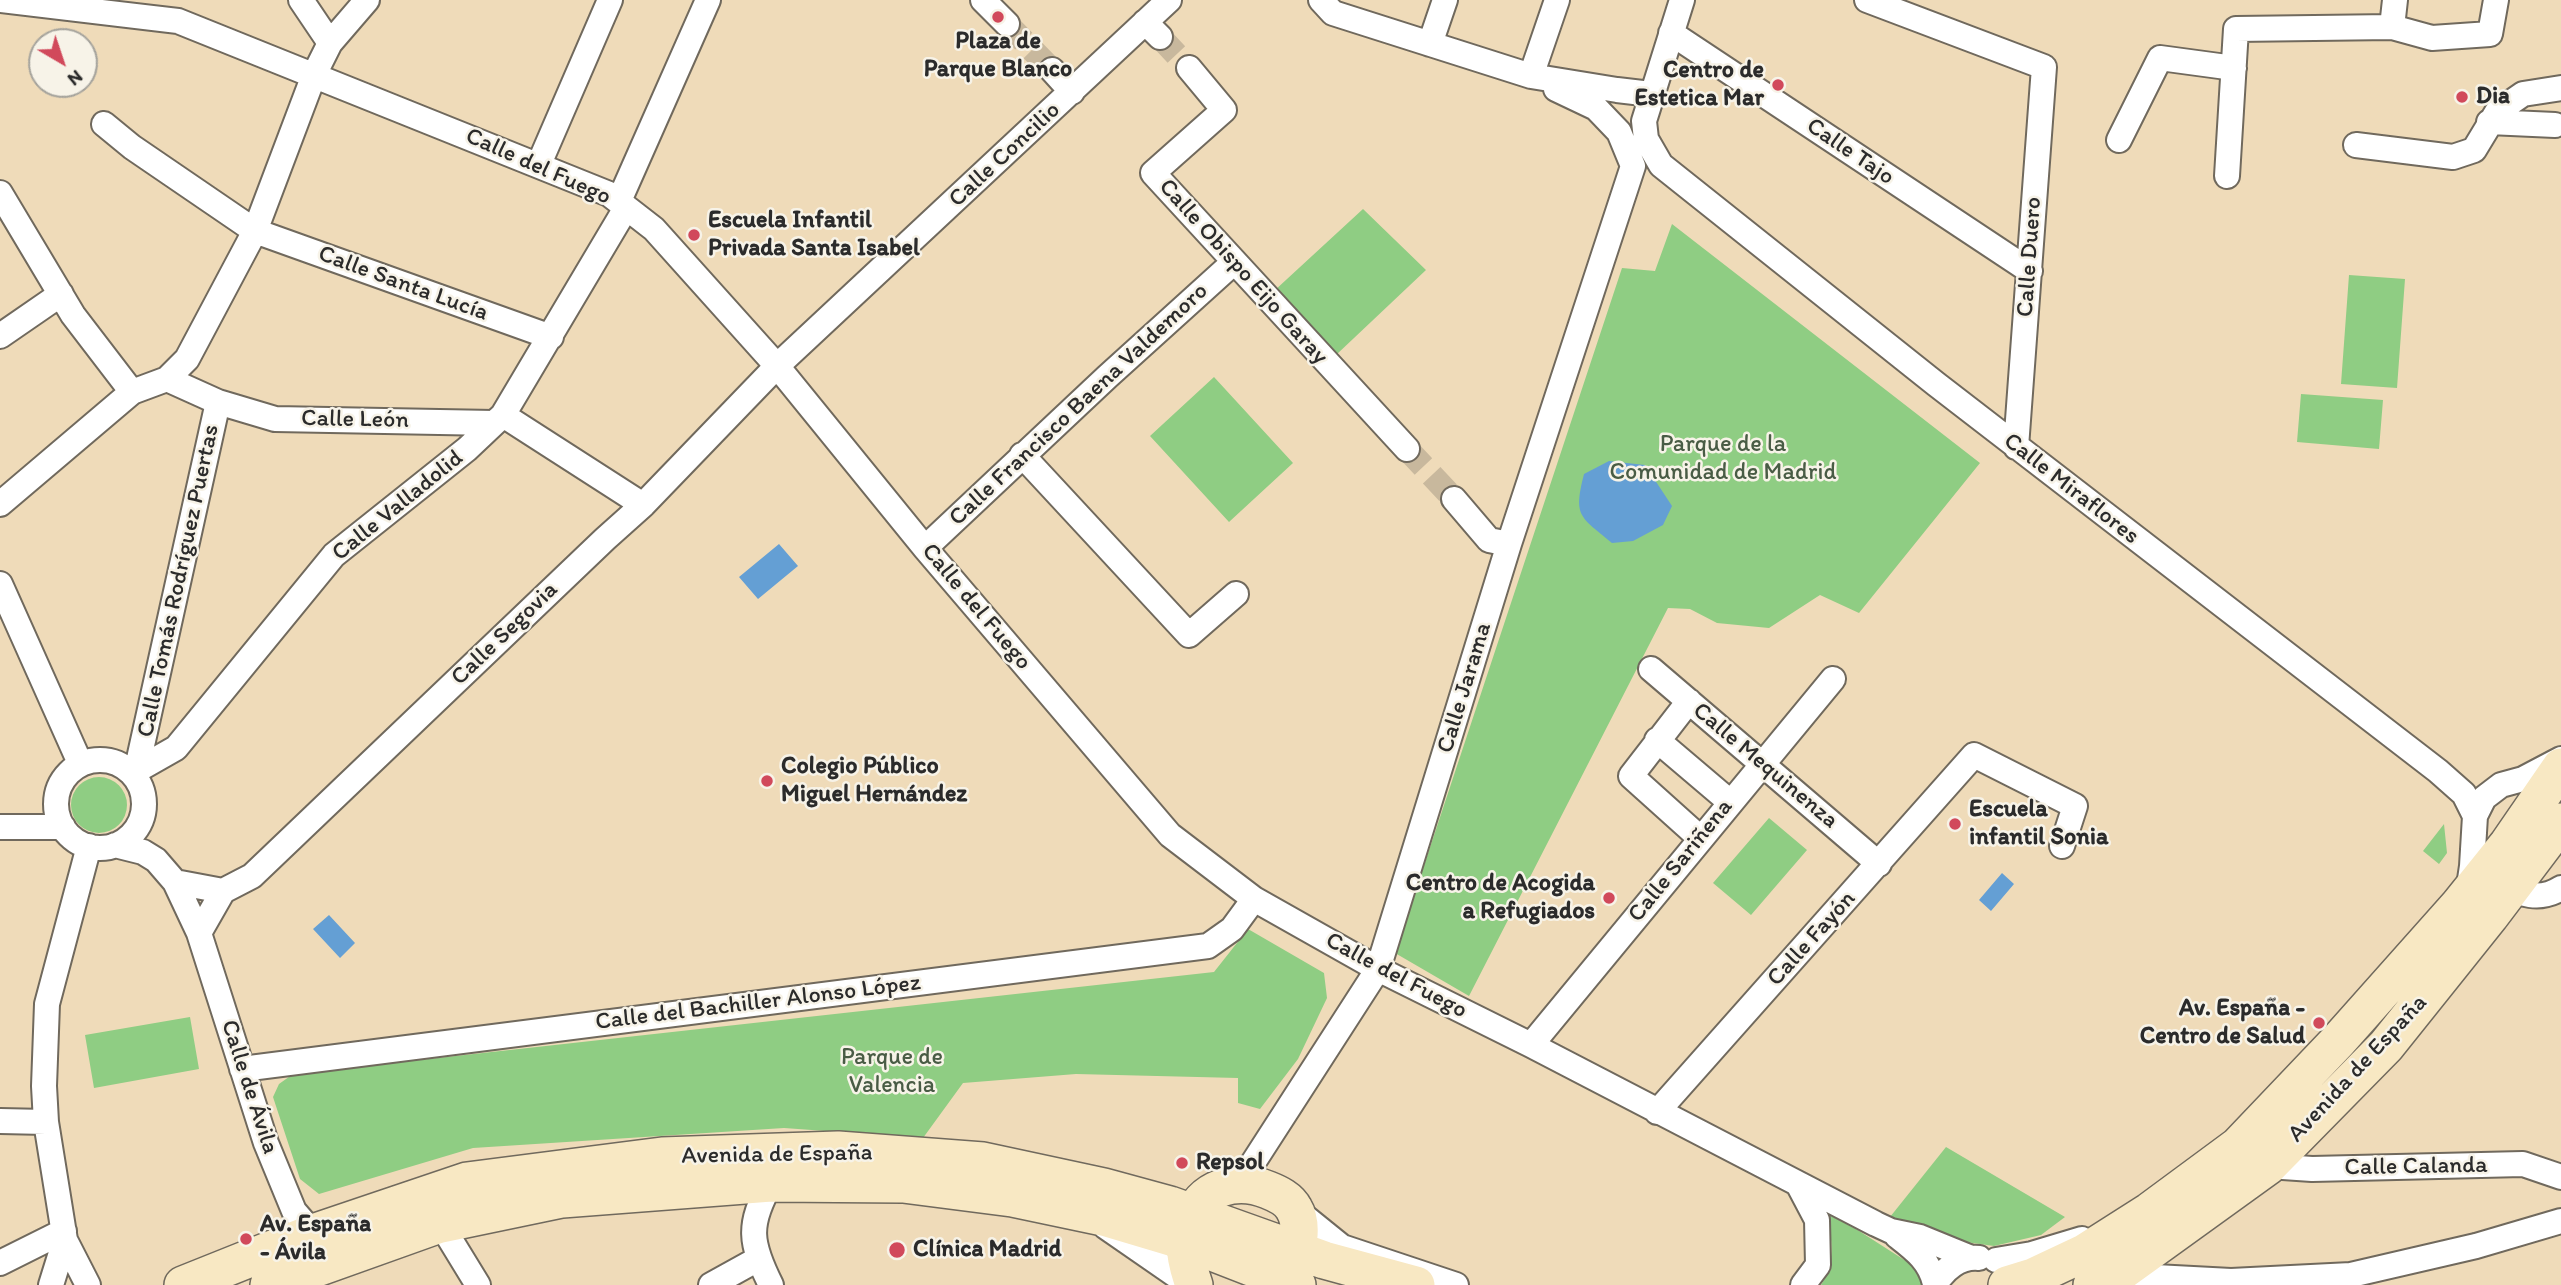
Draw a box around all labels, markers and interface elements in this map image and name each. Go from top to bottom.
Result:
marker: Plaza de Parque Blanco [990,9,1006,25]
north arrow [28,28,98,98]
place label: Plaza de Parque Blanco [924,28,1072,84]
place label: Centro de Estetica Mar [1634,57,1764,113]
text: N [63,65,87,91]
marker: Centro de Estetica Mar [1770,77,1786,93]
place label: Dia [2476,83,2510,111]
marker: Dia [2454,89,2470,105]
street label: Calle Concilio [943,96,1067,214]
street label: Calle Tajo [1800,112,1900,192]
street label: Calle del Fuego [461,122,615,212]
street label: Calle Obispo Eijo Garay [1152,173,1334,371]
street label: Calle Duero [2011,196,2049,318]
place label: Escuela Infantil Privada Santa Isabel [708,207,920,263]
marker: Escuela Infantil Privada Santa Isabel [686,227,702,243]
street label: Calle Santa Lucía [314,240,492,328]
street label: Calle Francisco Baena Valdemoro [944,277,1214,533]
street label: Calle León [301,405,409,435]
street label: Calle Tomás Rodríguez Puertas [132,422,226,740]
street label: Calle Miraflores [1997,427,2145,551]
park label: Parque de la Comunidad de Madrid [1610,431,1836,487]
street label: Calle Valladolid [327,444,469,568]
street label: Calle del Fuego [915,538,1037,676]
street label: Calle Segovia [446,576,564,692]
street label: Calle Jarama [1431,619,1499,757]
street label: Calle Mequinenza [1686,697,1844,835]
place label: Colegio Público Miguel Hernández [781,753,967,809]
marker: Colegio Público Miguel Hernández [759,773,775,789]
street label: Calle Sariñena [1622,793,1740,929]
place label: Escuela infantil Sonia [1969,796,2108,852]
marker: Escuela infantil Sonia [1947,816,1963,832]
place label: Centro de Acogida a Refugiados [1406,870,1595,926]
street label: Calle Fayón [1762,885,1862,993]
marker: Centro de Acogida a Refugiados [1601,890,1617,906]
street label: Calle del Fuego [1320,927,1472,1025]
street label: Calle del Bachiller Alonso López [594,969,922,1037]
street label: Avenida de España [2282,989,2434,1149]
place label: Av. España - Centro de Salud [2140,995,2305,1051]
marker: Av. España - Centro de Salud [2311,1015,2327,1031]
street label: Calle de Ávila [214,1016,284,1158]
park label: Parque de Valencia [841,1044,943,1100]
street label: Avenida de España [681,1139,873,1171]
place label: Repsol [1196,1149,1264,1177]
street label: Calle Calanda [2344,1151,2488,1183]
marker: Repsol [1174,1155,1190,1171]
place label: Av. España - Ávila [260,1211,371,1267]
marker: Av. España - Ávila [238,1231,254,1247]
place label: Clínica Madrid [913,1236,1062,1264]
marker: Clínica Madrid [887,1240,907,1260]

